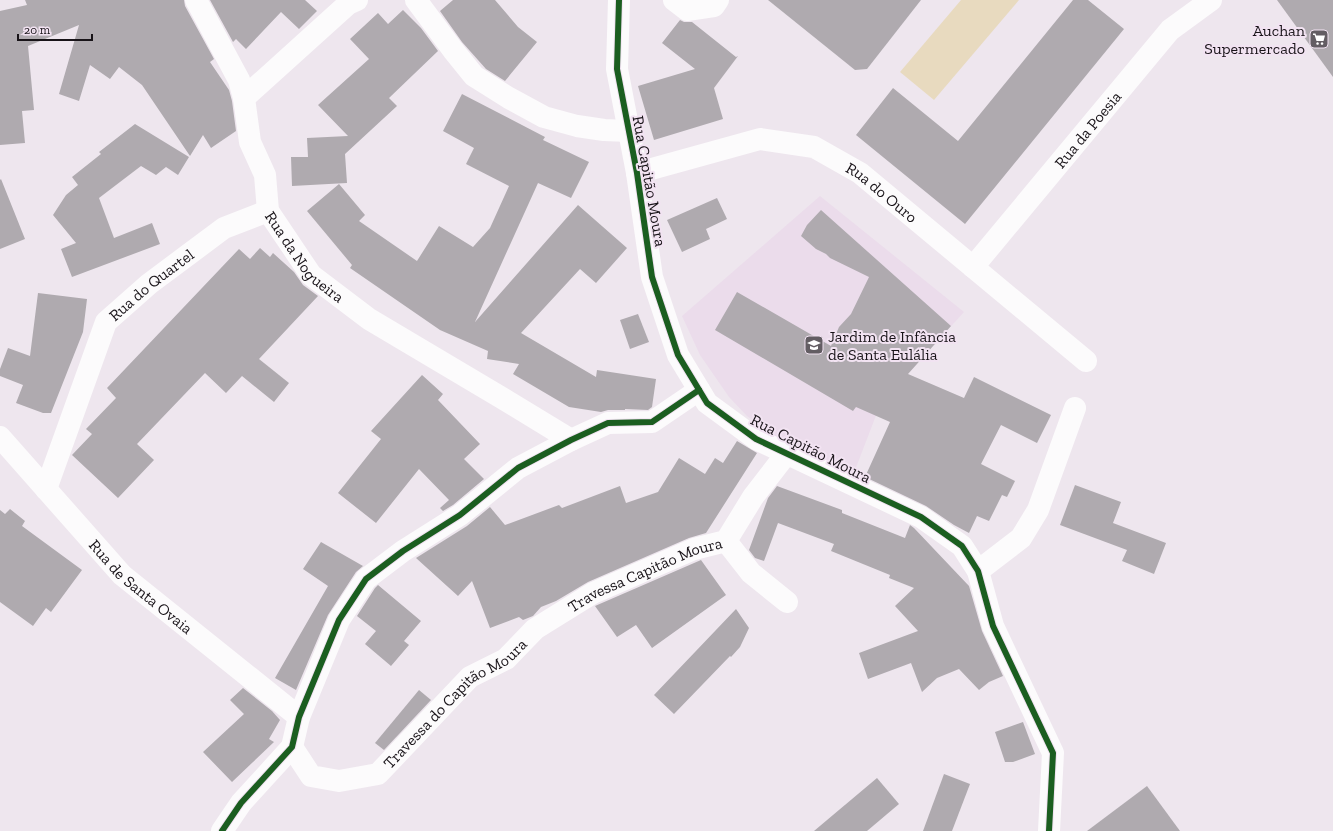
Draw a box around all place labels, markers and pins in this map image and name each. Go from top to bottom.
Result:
place label: Auchan Supermercado [1204,21,1306,58]
supermarket icon: Auchan Supermercado [1308,28,1330,50]
place label: Jardim de Infância de Santa Eulália [828,327,956,364]
school or university icon: Jardim de Infância de Santa Eulália [803,334,825,356]

